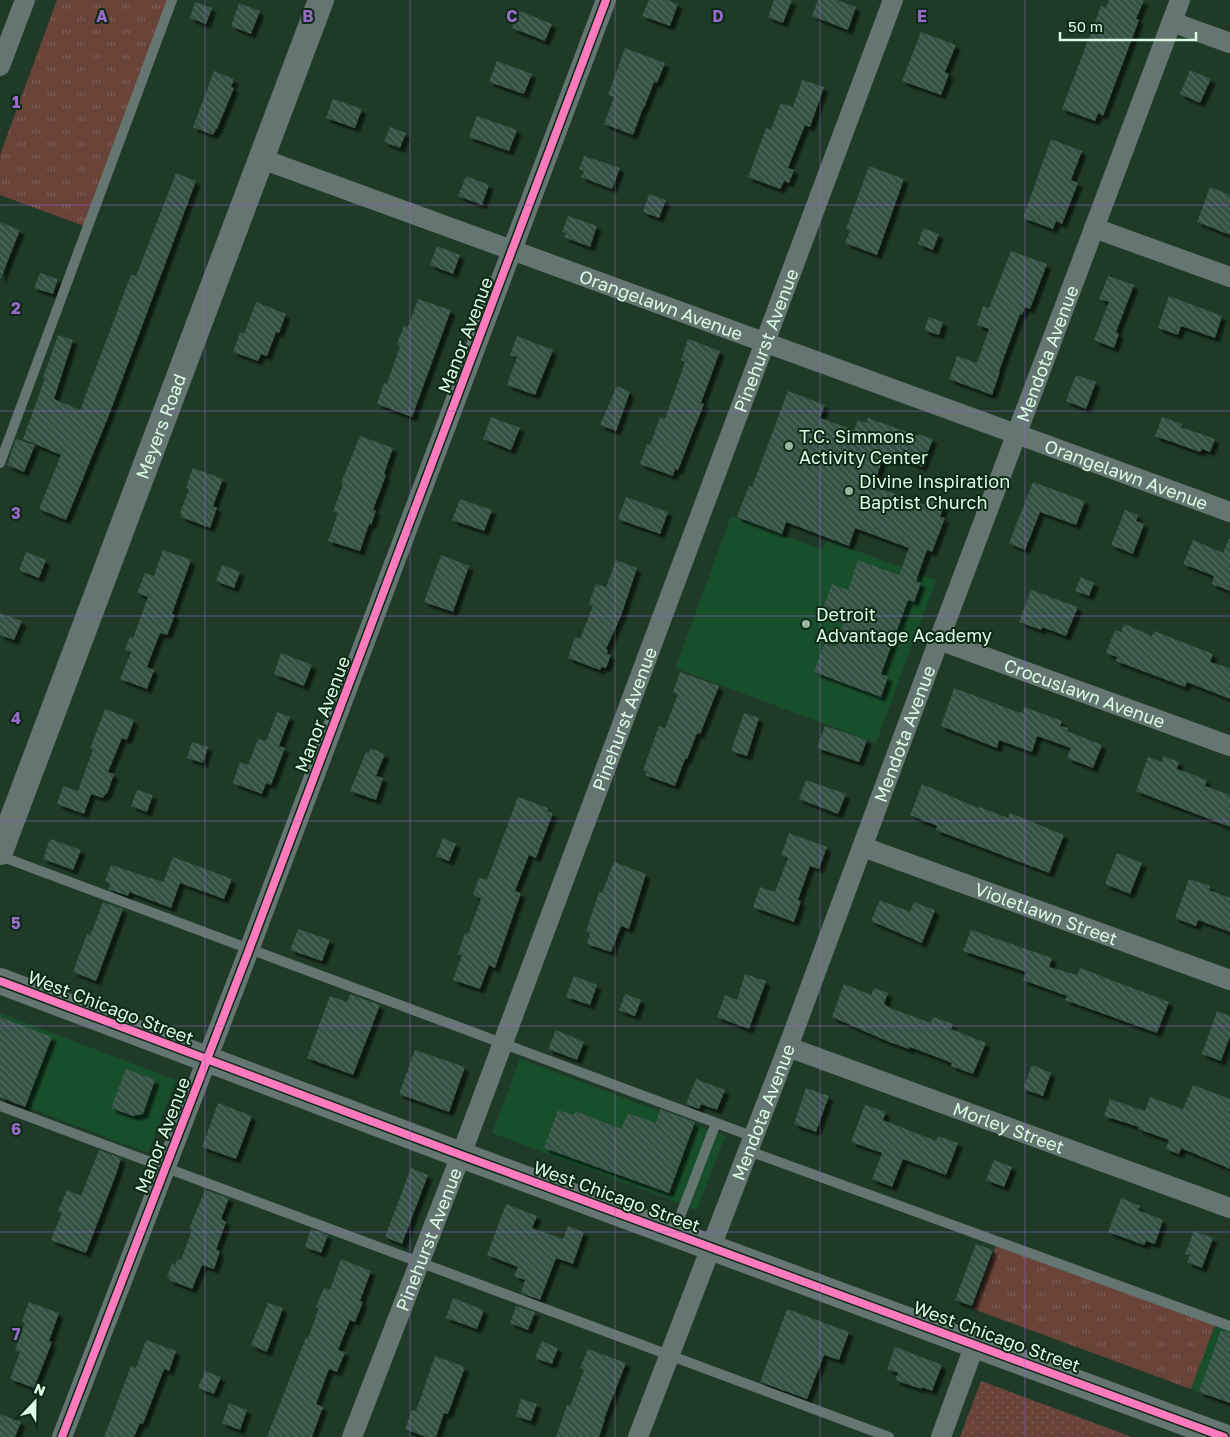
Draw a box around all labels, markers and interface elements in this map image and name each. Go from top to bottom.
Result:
text: A [96,6,108,26]
text: B [302,6,314,26]
text: C [506,6,518,26]
text: D [712,6,724,26]
text: E [917,6,927,26]
scale bar [1060,10,1196,42]
text: 50 m [1068,17,1103,35]
text: 1 [12,92,20,112]
street label: Orangelawn Avenue [576,265,746,344]
street label: Pinehurst Avenue [729,265,803,415]
street label: Manor Avenue [433,274,497,396]
street label: Mendota Avenue [1011,282,1083,425]
text: 2 [11,298,21,318]
street label: Meyers Road [131,370,190,482]
place label: T.C. Simmons Activity Center [799,425,928,468]
street label: Orangelawn Avenue [1042,434,1211,514]
marker: T.C. Simmons Activity Center [783,440,795,452]
place label: Divine Inspiration Baptist Church [859,470,1010,513]
marker: Divine Inspiration Baptist Church [843,485,855,497]
text: 3 [11,503,21,523]
place label: Detroit Advantage Academy [816,603,992,646]
marker: Detroit Advantage Academy [800,618,812,630]
street label: Pinehurst Avenue [587,644,661,794]
street label: Manor Avenue [290,653,354,775]
street label: Crocuslawn Avenue [1001,654,1168,732]
street label: Mendota Avenue [869,662,940,805]
text: 4 [11,708,21,728]
street label: Violetlawn Street [972,878,1121,949]
text: 5 [11,913,21,933]
street label: West Chicago Street [25,965,197,1049]
street label: Mendota Avenue [727,1041,799,1184]
street label: Manor Avenue [130,1074,194,1196]
street label: Morley Street [950,1097,1068,1158]
text: 6 [11,1119,21,1139]
street label: West Chicago Street [531,1156,703,1236]
street label: Pinehurst Avenue [391,1164,466,1314]
street label: West Chicago Street [911,1296,1083,1376]
text: 7 [12,1324,21,1344]
north arrow [10,1377,60,1427]
text: N [32,1380,48,1399]

